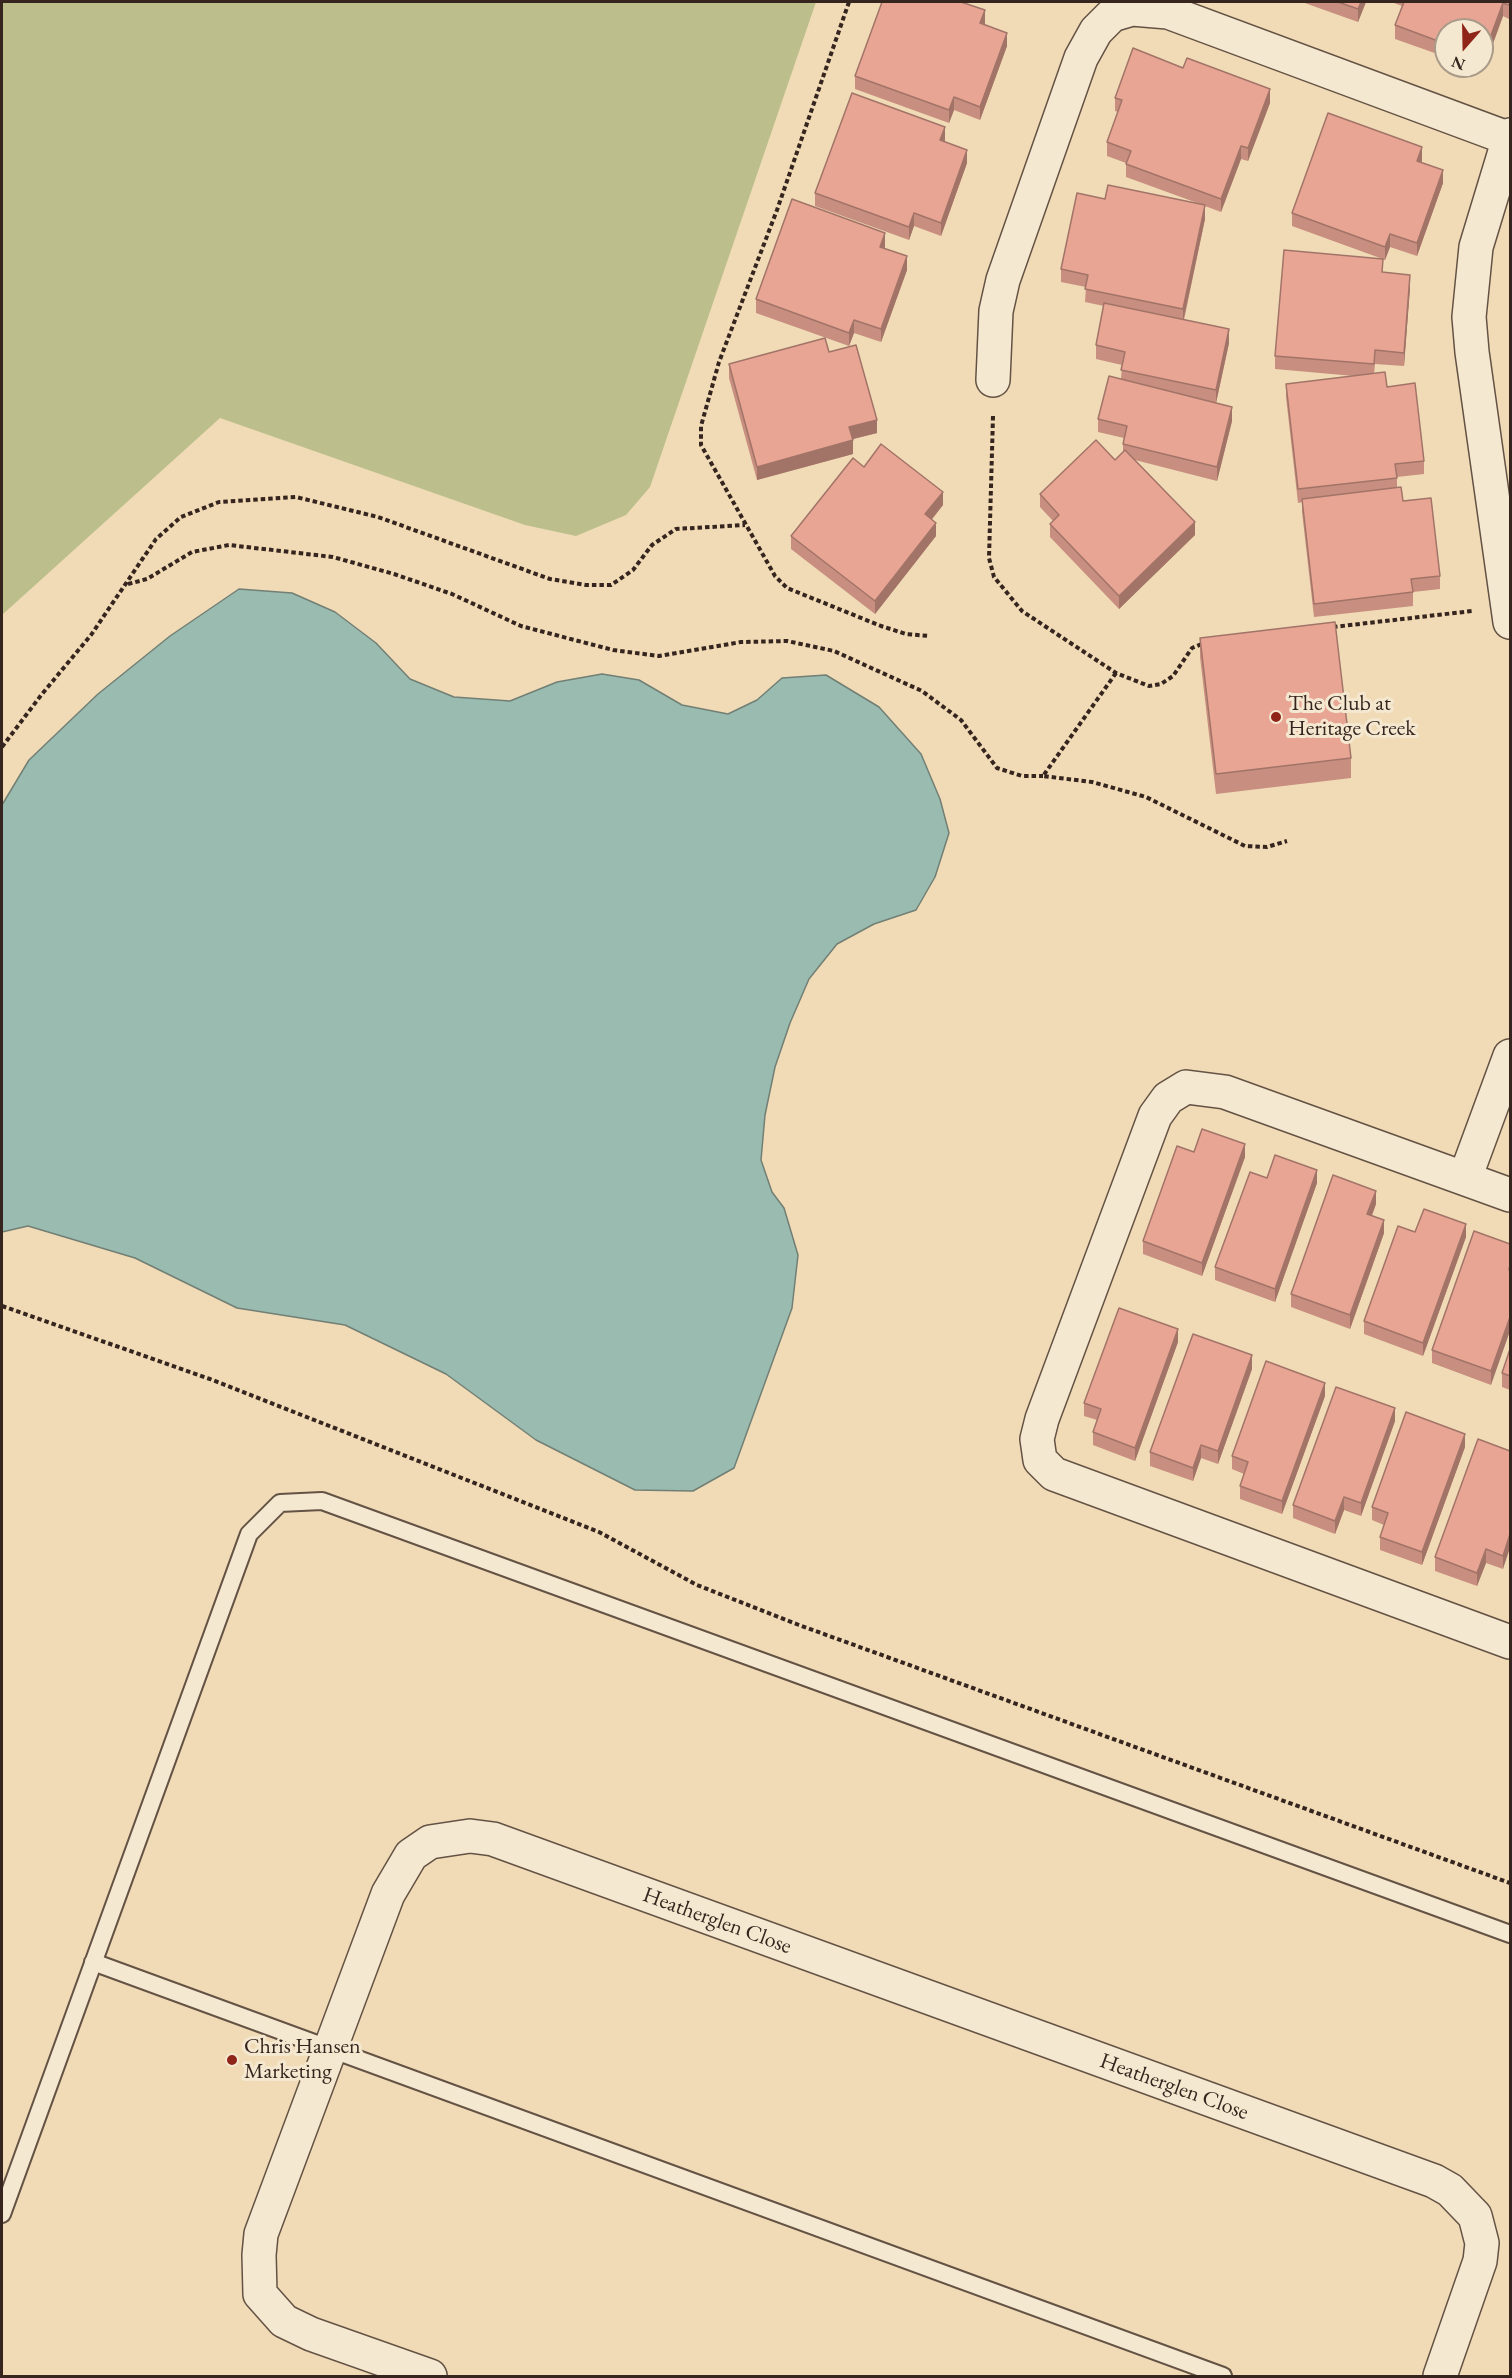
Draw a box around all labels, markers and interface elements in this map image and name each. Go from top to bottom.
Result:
north arrow [1434,18,1494,78]
text: N [1449,51,1468,76]
place label: The Club at Heritage Creek [1288,691,1416,742]
marker: The Club at Heritage Creek [1269,710,1283,724]
street label: Heatherglen Close [639,1882,795,1960]
place label: Chris Hansen Marketing [244,2034,361,2086]
street label: Heatherglen Close [1096,2048,1252,2126]
marker: Chris Hansen Marketing [225,2053,239,2067]

